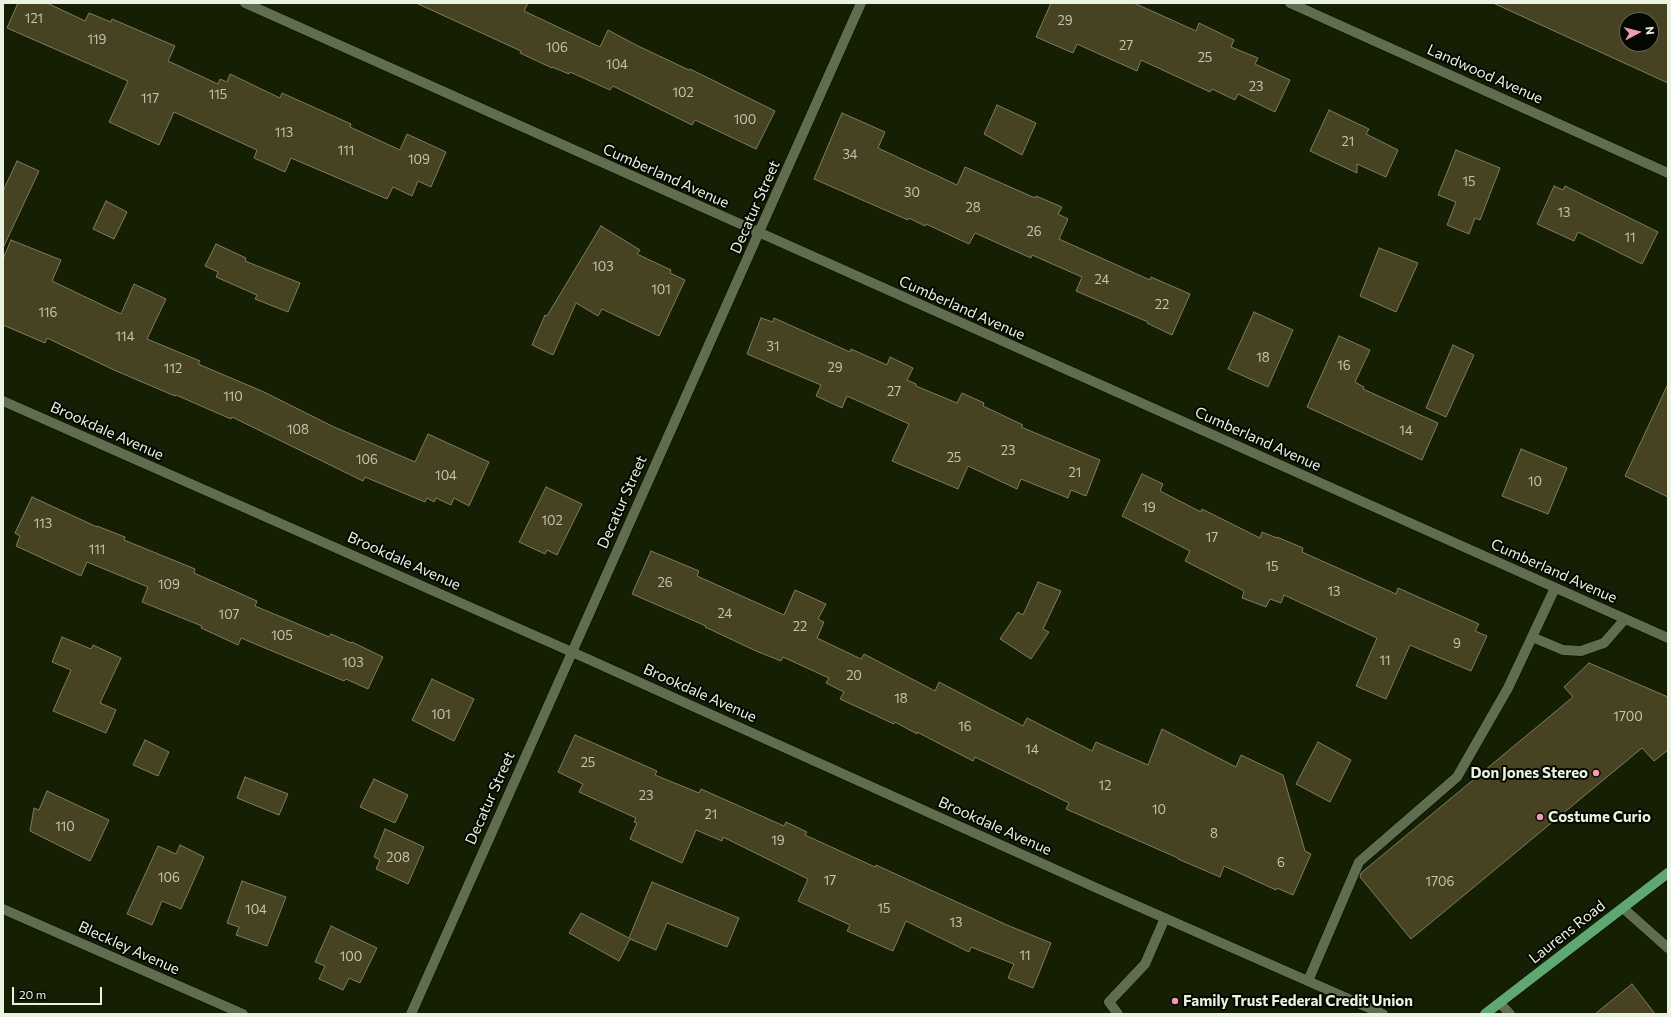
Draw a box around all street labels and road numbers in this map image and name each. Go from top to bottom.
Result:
street label: Landwood Avenue [1424,40,1546,108]
street label: Cumberland Avenue [600,140,732,212]
street label: Decatur Street [726,158,784,256]
street label: Cumberland Avenue [896,272,1028,344]
street label: Brookdale Avenue [47,398,167,464]
street label: Cumberland Avenue [1192,403,1324,475]
street label: Decatur Street [593,453,651,551]
street label: Brookdale Avenue [344,528,464,594]
street label: Cumberland Avenue [1488,535,1620,607]
street label: Brookdale Avenue [640,660,760,726]
street label: Decatur Street [461,749,519,847]
street label: Brookdale Avenue [935,793,1055,859]
street label: Laurens Road [1525,897,1609,967]
street label: Bleckley Avenue [75,918,183,978]

